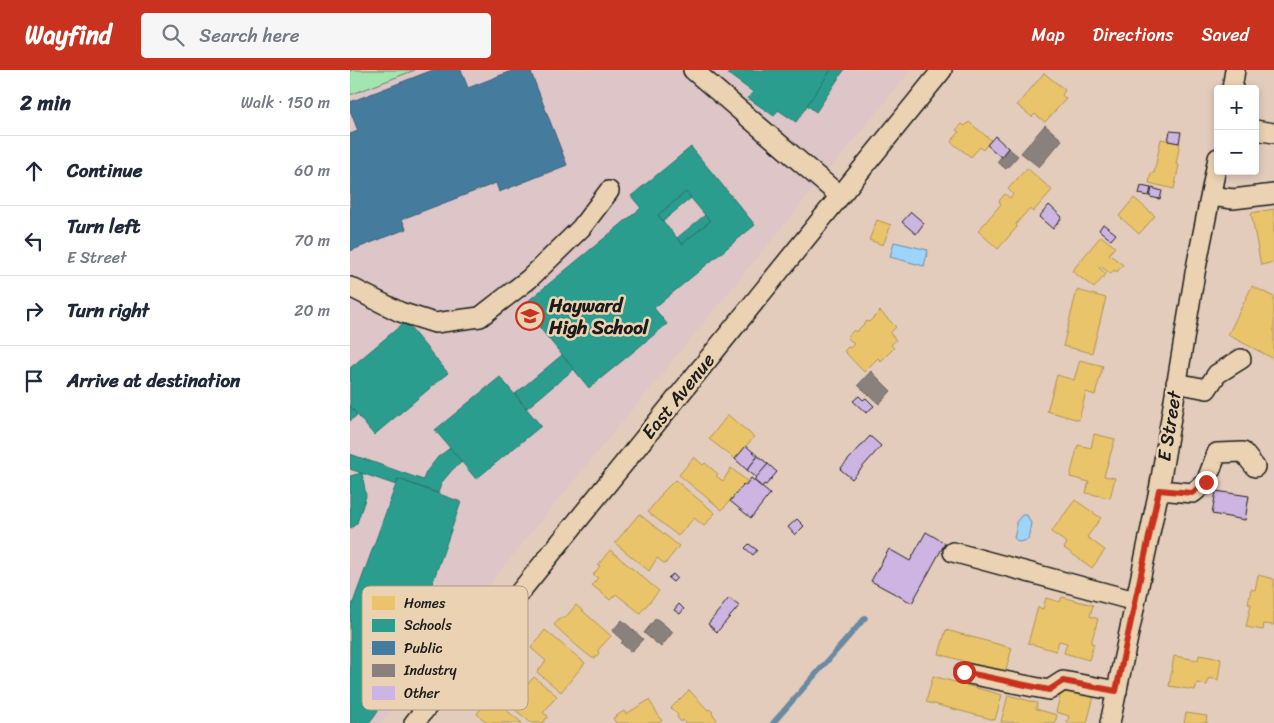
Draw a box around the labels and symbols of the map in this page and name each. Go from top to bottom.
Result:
place label: Hayward High School [548,289,650,344]
school or university icon: Hayward High School [515,301,545,331]
street label: East Avenue [633,345,723,446]
street label: E Street [1147,387,1191,463]
route end [1195,471,1218,494]
legend [362,586,528,710]
text: Homes [404,591,446,616]
text: Schools [404,613,452,638]
text: Public [404,636,443,661]
text: Industry [403,658,458,683]
route start [953,661,976,684]
text: Other [404,681,441,706]

